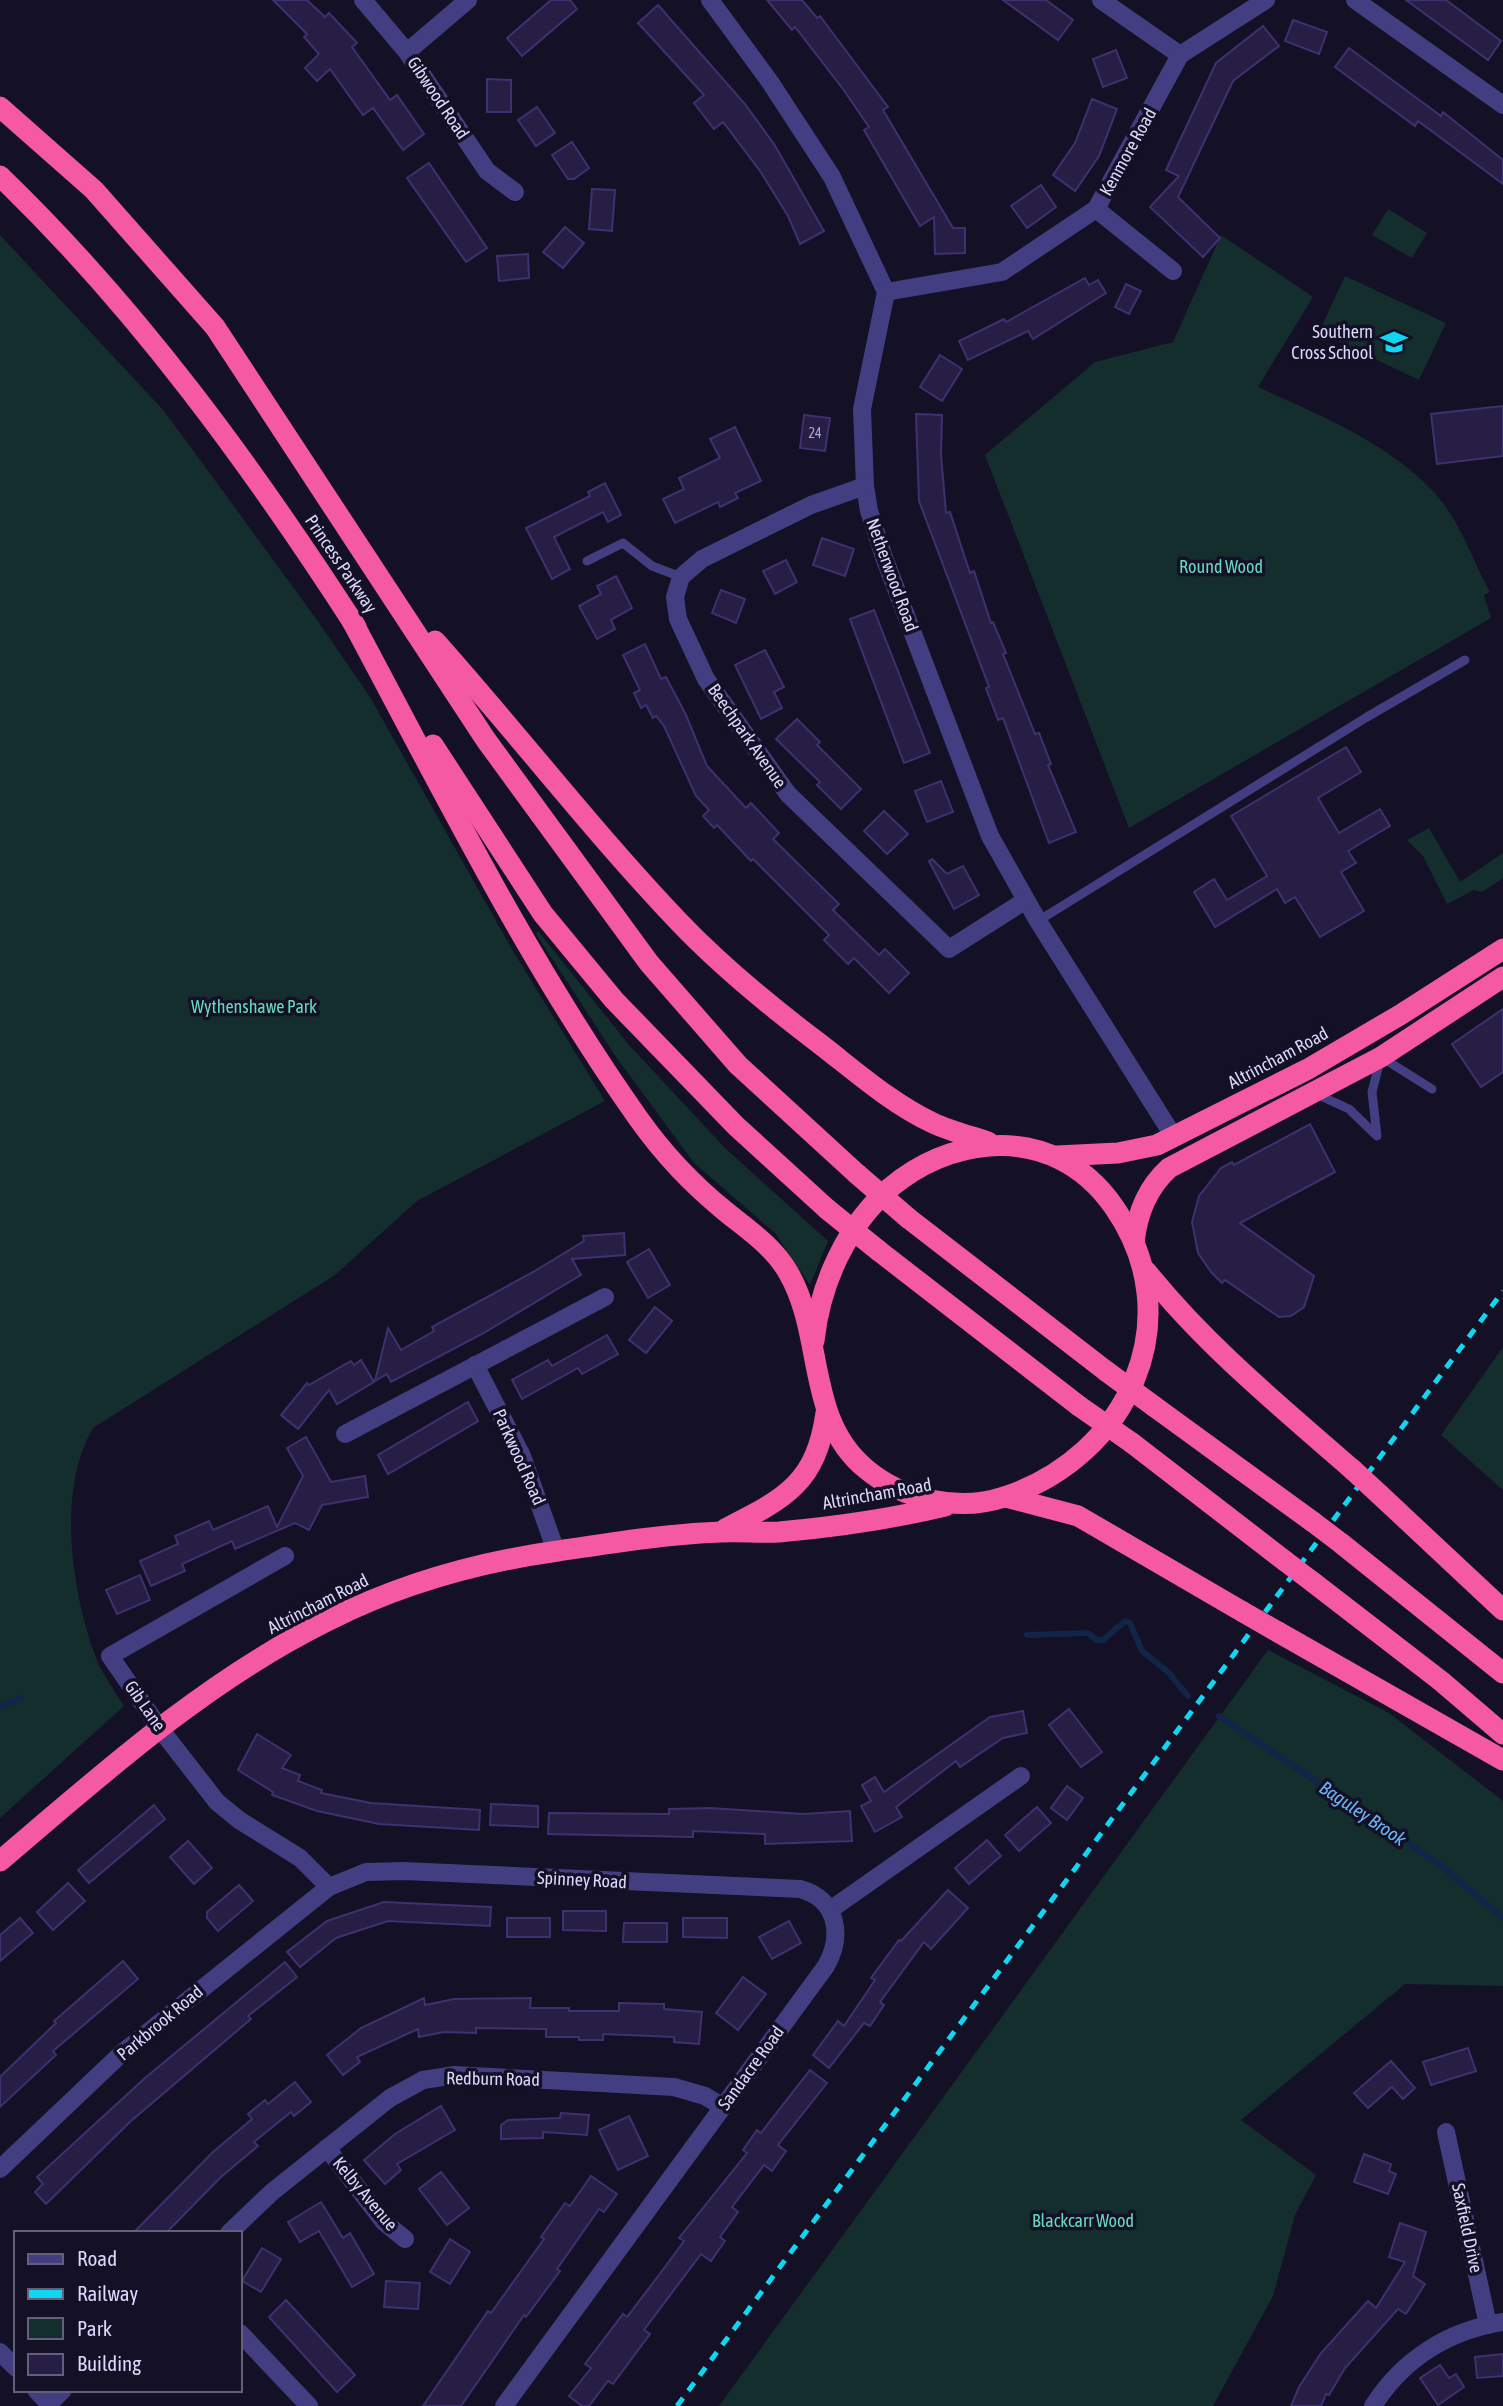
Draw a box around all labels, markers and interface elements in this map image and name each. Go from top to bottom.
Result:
street label: Gibwood Road [403,53,474,143]
street label: Kenmore Road [1095,104,1160,199]
place label: Southern Cross School [1291,321,1373,363]
school or university icon: Southern Cross School [1379,327,1409,357]
house number: 24 [808,425,822,441]
street label: Princess Parkway [301,511,382,617]
street label: Netherwood Road [862,515,923,634]
park label: Round Wood [1179,556,1263,577]
street label: Beechpark Avenue [704,680,791,792]
park label: Wythenshawe Park [191,996,317,1017]
street label: Altrincham Road [1224,1022,1331,1093]
street label: Parkwood Road [489,1406,550,1508]
street label: Altrincham Road [821,1474,933,1513]
street label: Altrincham Road [264,1569,372,1638]
street label: Gib Lane [120,1676,170,1735]
water label: Baguley Brook [1315,1776,1411,1850]
street label: Spinney Road [537,1867,627,1892]
street label: Parkbrook Road [112,1981,207,2065]
street label: Sandacre Road [713,2022,788,2114]
street label: Redburn Road [446,2067,540,2090]
street label: Kelby Avenue [329,2153,402,2235]
street label: Saxfield Drive [1448,2181,1487,2275]
park label: Blackcarr Wood [1032,2210,1134,2231]
legend [14,2231,242,2392]
text: Road [77,2246,117,2270]
text: Railway [77,2281,139,2305]
text: Park [77,2316,112,2340]
text: Building [77,2351,141,2375]

